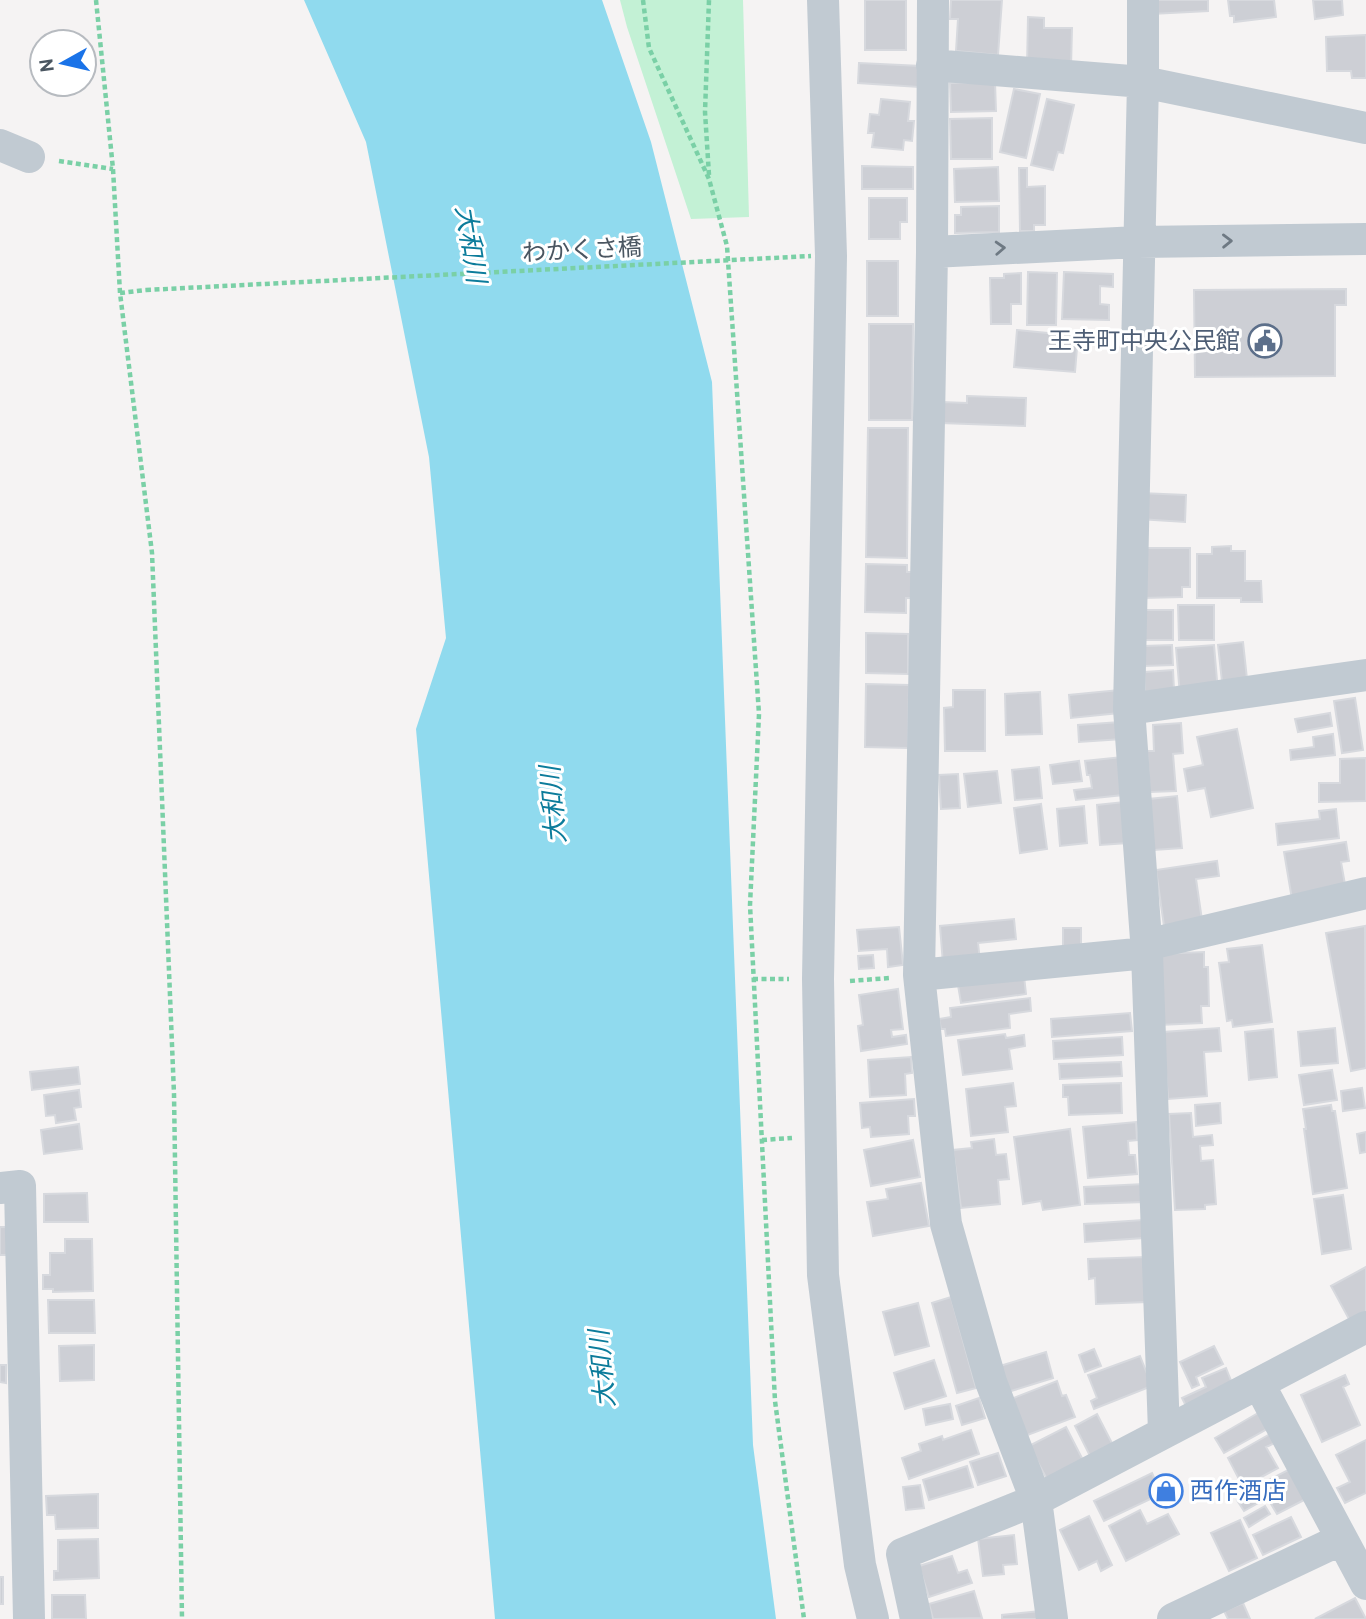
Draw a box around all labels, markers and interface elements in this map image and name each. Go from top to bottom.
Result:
north arrow [28,28,98,98]
text: N [35,57,61,74]
water label: 大和川 [446,203,491,288]
one-way arrow [1222,233,1233,249]
street label: わかくさ橋 [521,234,643,270]
one-way arrow [994,241,1005,256]
public building icon: 王寺町中央公民館 [1246,322,1284,360]
place label: 王寺町中央公民館 [1048,328,1240,358]
water label: 大和川 [535,762,575,845]
water label: 大和川 [584,1326,624,1409]
shop icon: 西作酒店 [1147,1472,1185,1510]
place label: 西作酒店 [1190,1478,1286,1508]

